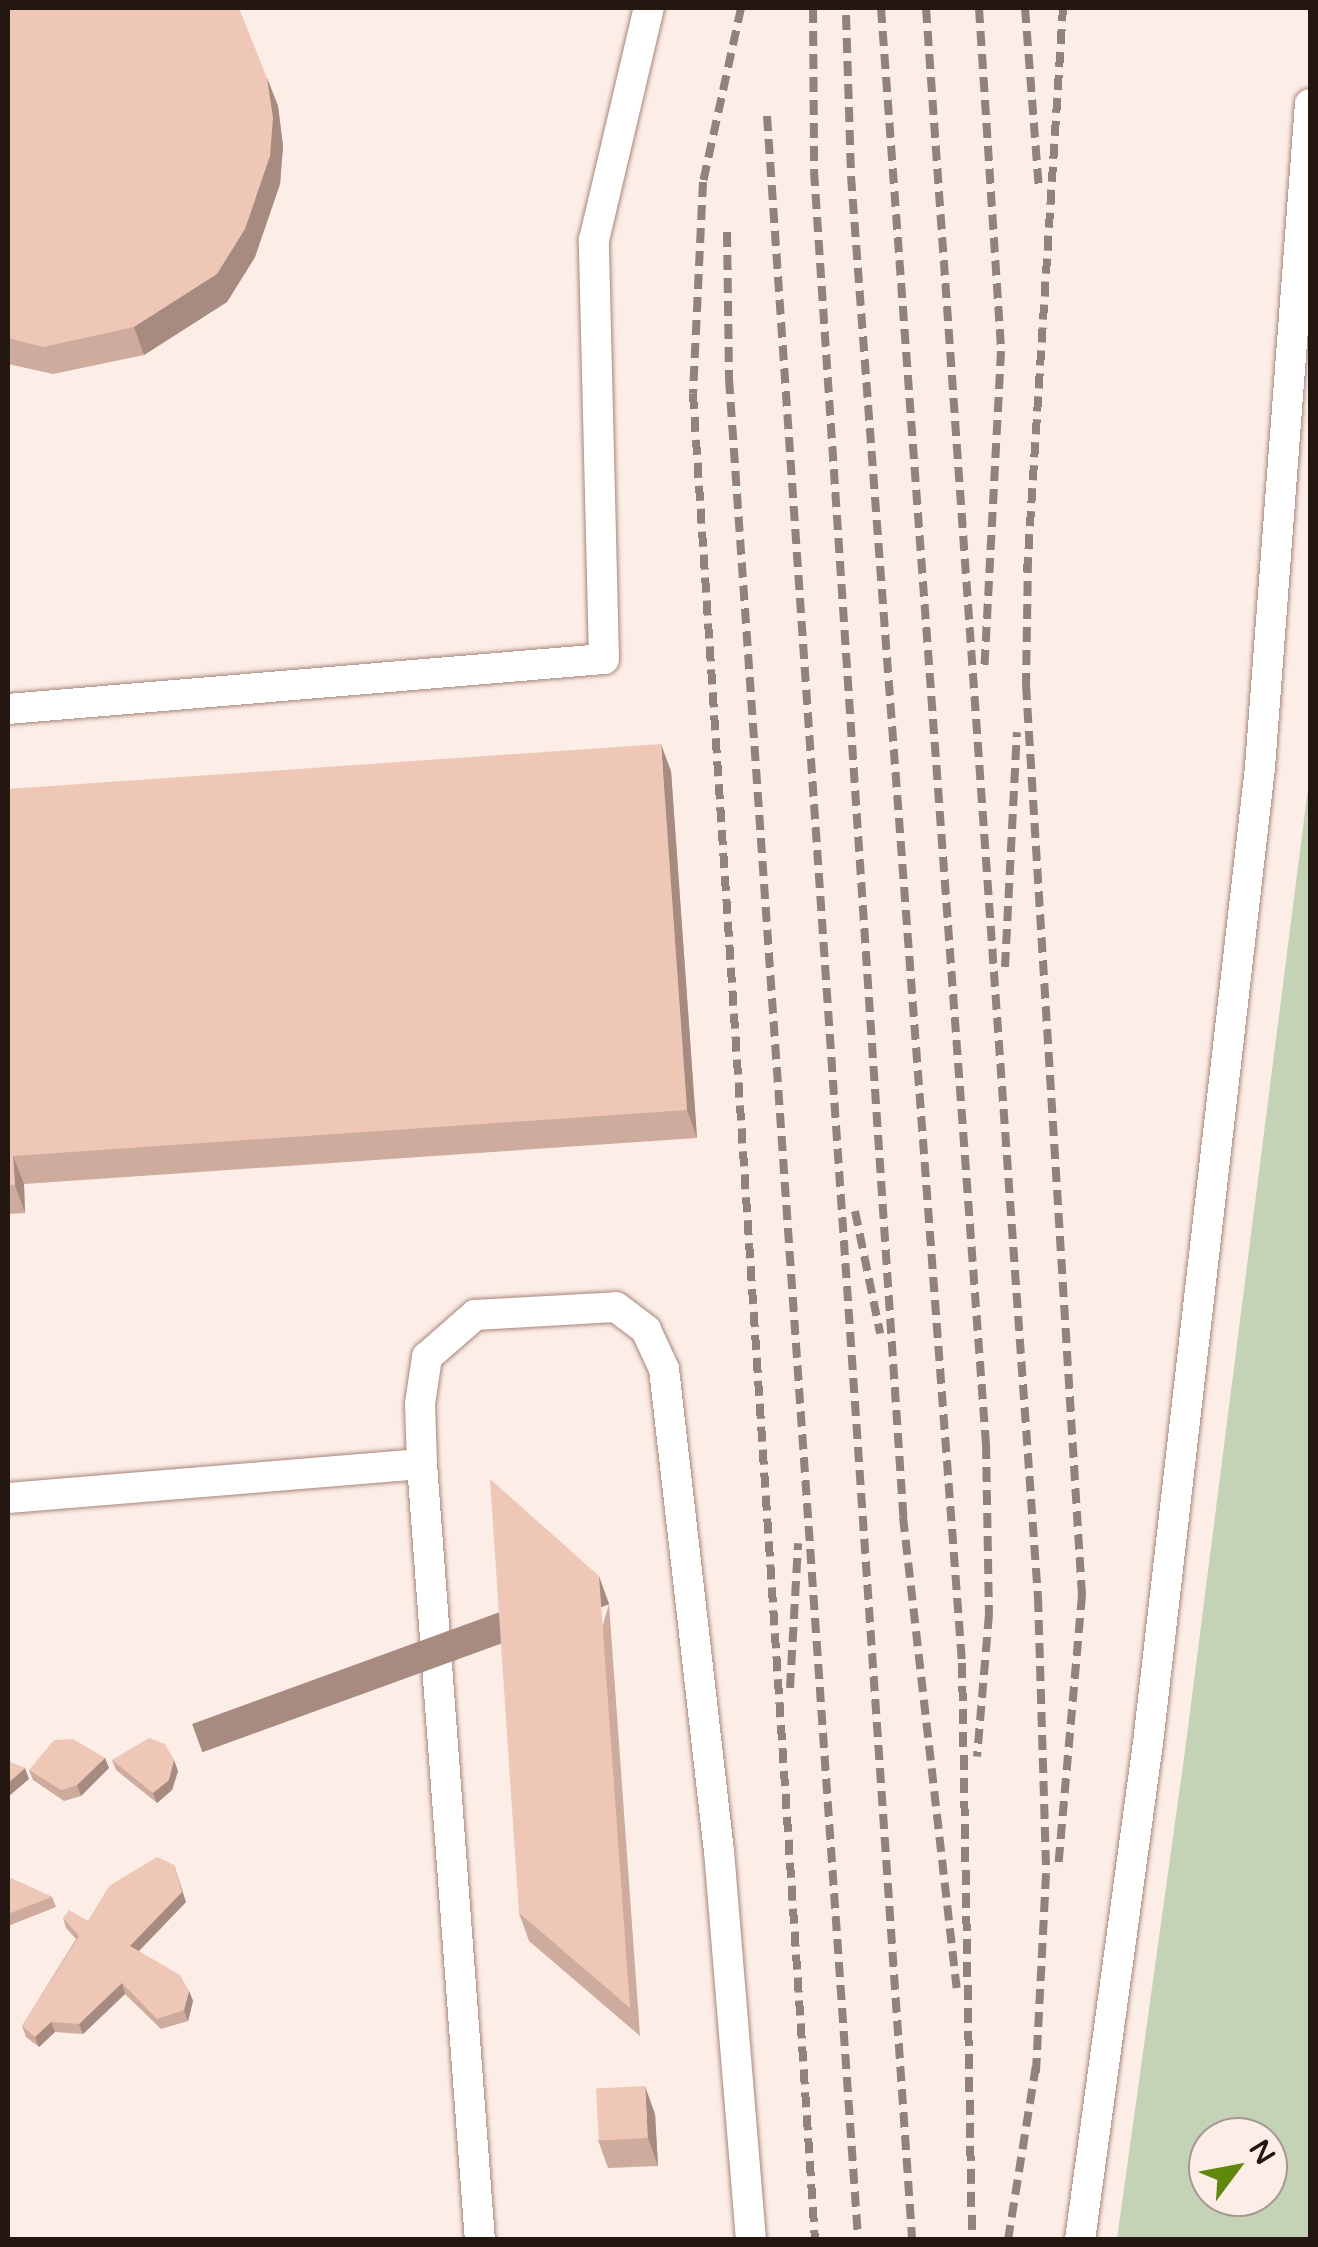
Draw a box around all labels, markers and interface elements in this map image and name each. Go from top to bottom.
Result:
north arrow [1188,2117,1288,2217]
text: N [1241,2134,1282,2171]

